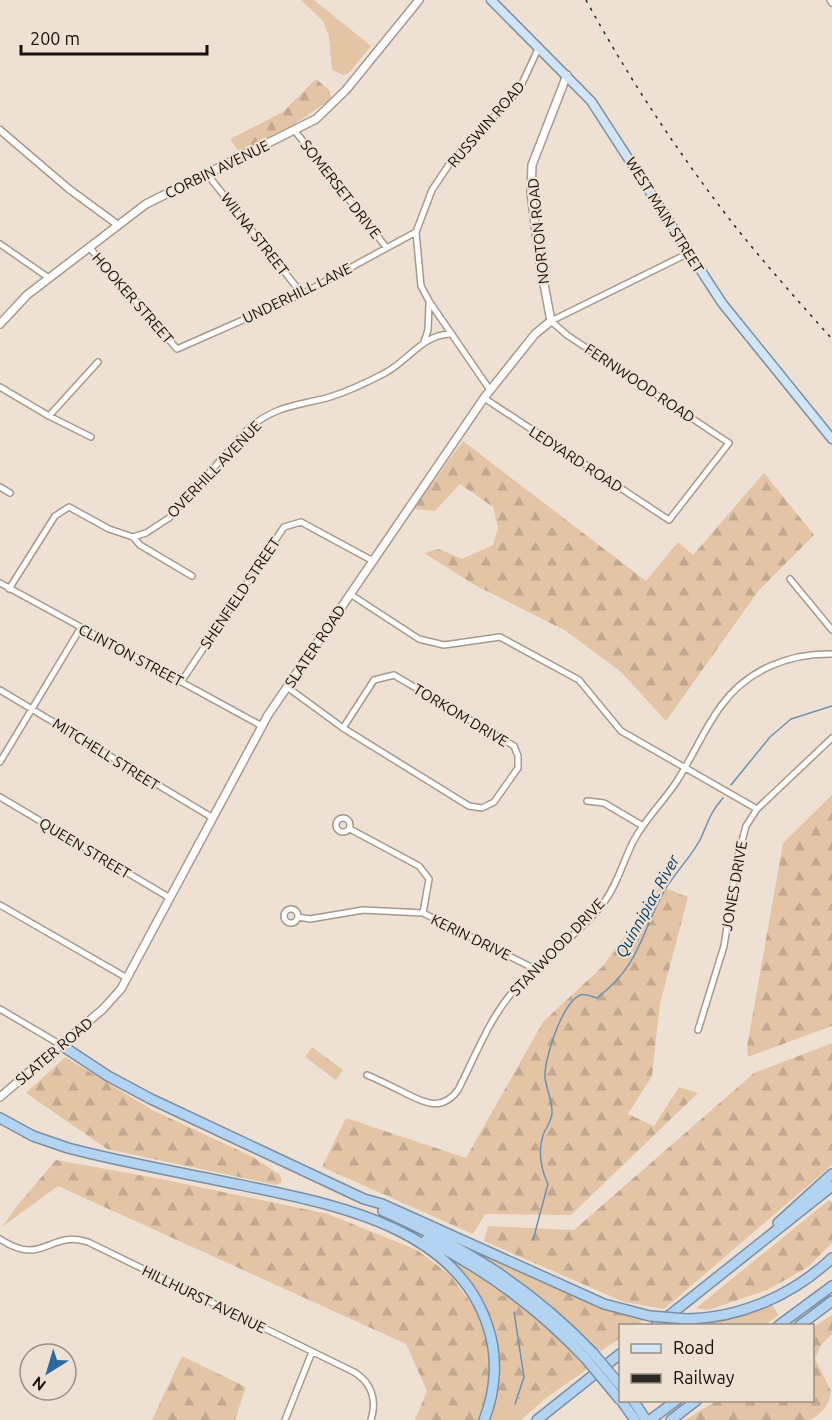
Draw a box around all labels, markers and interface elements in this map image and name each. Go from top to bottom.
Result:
scale bar [21,18,207,56]
text: 200 m [30,28,80,48]
street label: RUSSWIN ROAD [444,78,528,170]
street label: CORBIN AVENUE [162,136,272,202]
street label: SOMERSET DRIVE [297,136,385,242]
street label: WEST MAIN STREET [622,154,708,277]
street label: NORTON ROAD [524,177,552,285]
street label: WILNA STREET [218,189,293,279]
street label: HOOKER STREET [89,249,177,347]
street label: UNDERHILL LANE [240,259,354,327]
street label: FERNWOOD ROAD [582,340,698,426]
street label: OVERHILL AVENUE [163,417,265,521]
street label: LEDYARD ROAD [526,422,626,496]
street label: SHENFIELD STREET [197,534,284,652]
street label: SLATER ROAD [281,602,349,690]
street label: CLINTON STREET [76,620,187,690]
street label: TORKOM DRIVE [410,680,512,750]
street label: MITCHELL STREET [50,714,163,794]
street label: QUEEN STREET [36,814,134,882]
street label: JONES DRIVE [718,840,750,932]
water label: Quinnipiac River [611,851,684,961]
street label: STANWOOD DRIVE [506,895,608,999]
street label: KERIN DRIVE [428,910,514,964]
street label: SLATER ROAD [12,1014,96,1088]
street label: HILLHURST AVENUE [139,1262,269,1336]
legend [619,1324,814,1402]
text: Road [673,1337,715,1357]
north arrow [18,1342,78,1402]
text: Railway [673,1367,735,1387]
text: N [29,1373,49,1395]

